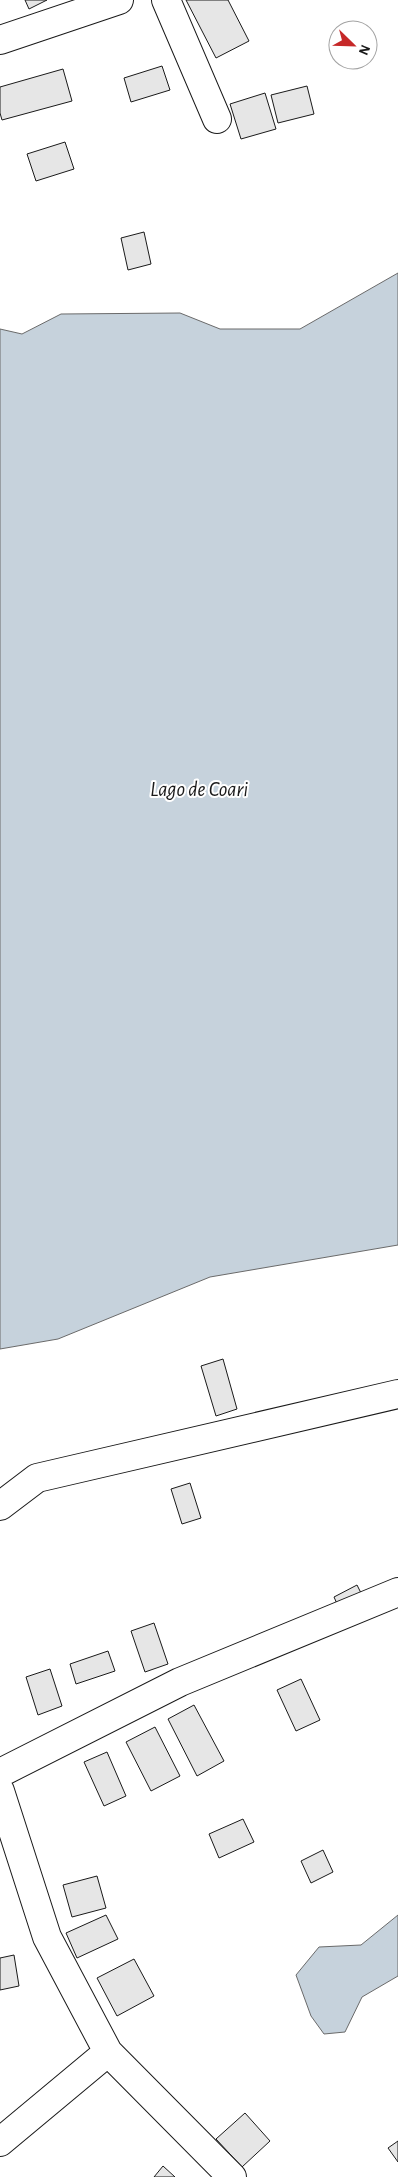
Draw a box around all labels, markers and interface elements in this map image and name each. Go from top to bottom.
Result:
north arrow [328,20,378,70]
text: N [356,42,372,57]
water label: Lago de Coari [150,779,248,800]

